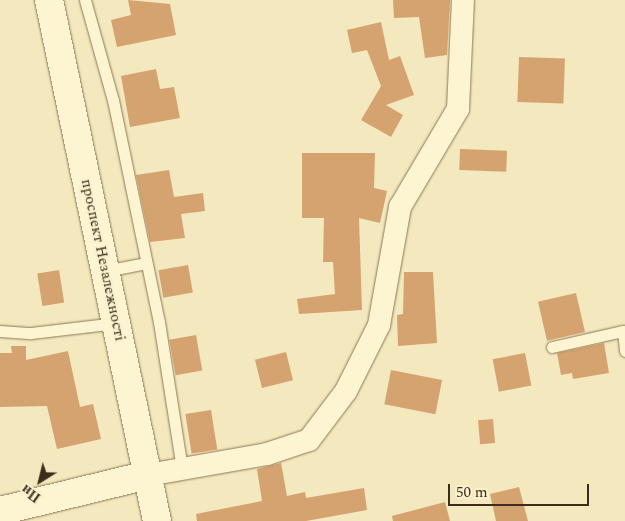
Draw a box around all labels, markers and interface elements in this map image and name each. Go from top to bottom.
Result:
street label: проспект Незалежності [77,177,129,343]
north arrow [15,456,65,506]
scale bar [450,474,591,506]
text: Пн [17,479,45,508]
text: 50 m [456,481,488,504]

